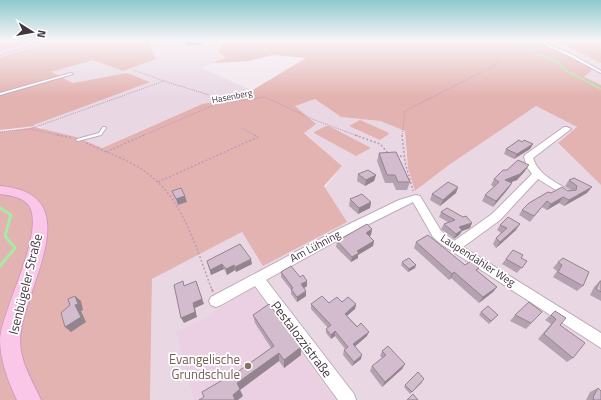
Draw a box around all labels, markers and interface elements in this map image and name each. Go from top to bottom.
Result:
north arrow [12,12,52,52]
text: N [33,29,50,39]
street label: Hasenberg [211,86,254,106]
street label: Am Lühning [287,226,343,266]
street label: Laupendahler Weg [438,230,519,290]
street label: Isenbügeler Straße [3,231,47,337]
street label: Pestalozzistraße [266,296,338,382]
place label: Evangelische Grundschule [169,349,240,384]
marker: Evangelische Grundschule [243,361,253,371]

